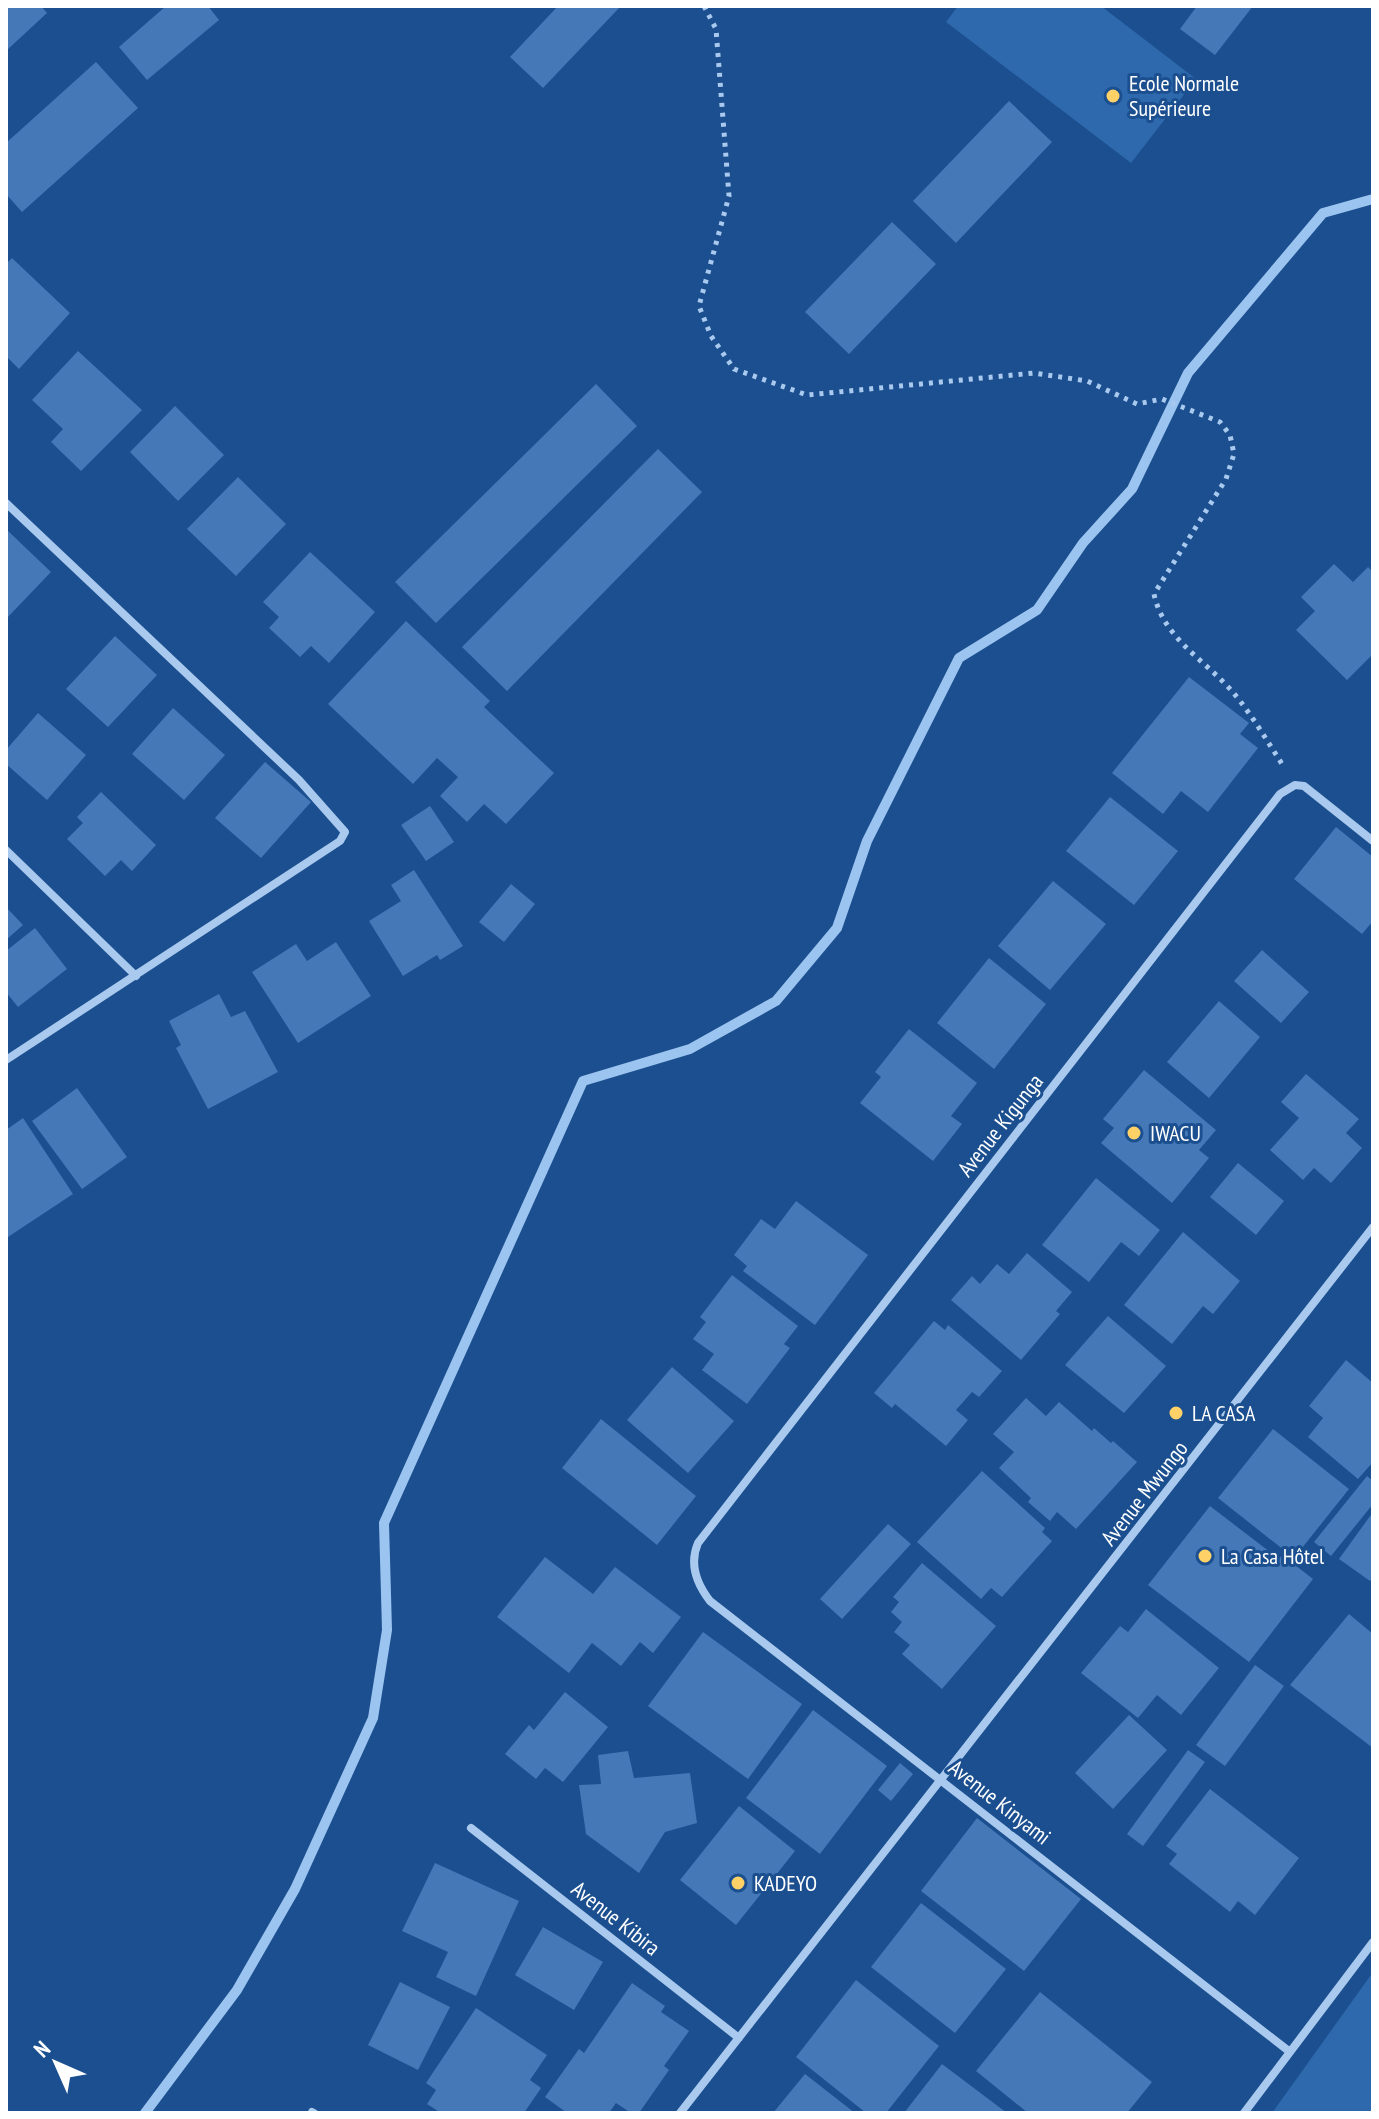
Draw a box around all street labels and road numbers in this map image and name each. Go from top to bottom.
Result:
street label: Avenue Kigunga [951,1068,1049,1182]
street label: Avenue Mwungo [1094,1435,1194,1551]
street label: Avenue Kinyami [943,1753,1057,1851]
street label: Avenue Kibira [566,1875,666,1961]

